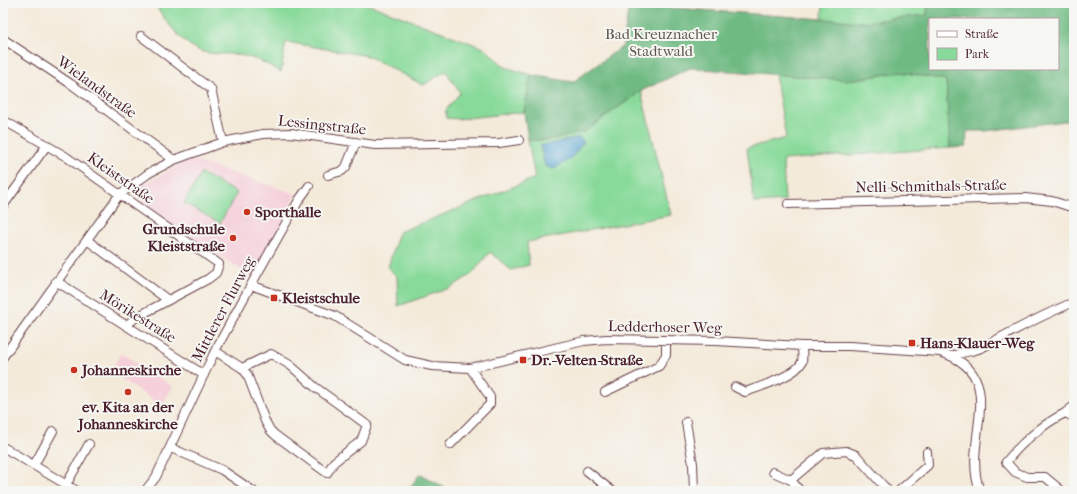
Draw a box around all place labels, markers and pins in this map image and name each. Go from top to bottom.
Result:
place label: Sporthalle [255,203,322,221]
marker: Sporthalle [242,207,252,217]
place label: Grundschule Kleiststraße [142,220,226,255]
marker: Grundschule Kleiststraße [228,233,238,243]
place label: Kleistschule [282,289,361,307]
marker: Kleistschule [269,293,279,303]
place label: Hans-Klauer-Weg [920,334,1035,352]
marker: Hans-Klauer-Weg [907,338,917,348]
place label: Dr.-Velten-Straße [531,351,644,369]
marker: Dr.-Velten-Straße [518,355,528,365]
place label: Johanneskirche [80,361,182,379]
marker: Johanneskirche [69,365,79,375]
marker: ev. Kita an der Johanneskirche [123,387,133,397]
place label: ev. Kita an der Johanneskirche [76,398,178,433]

